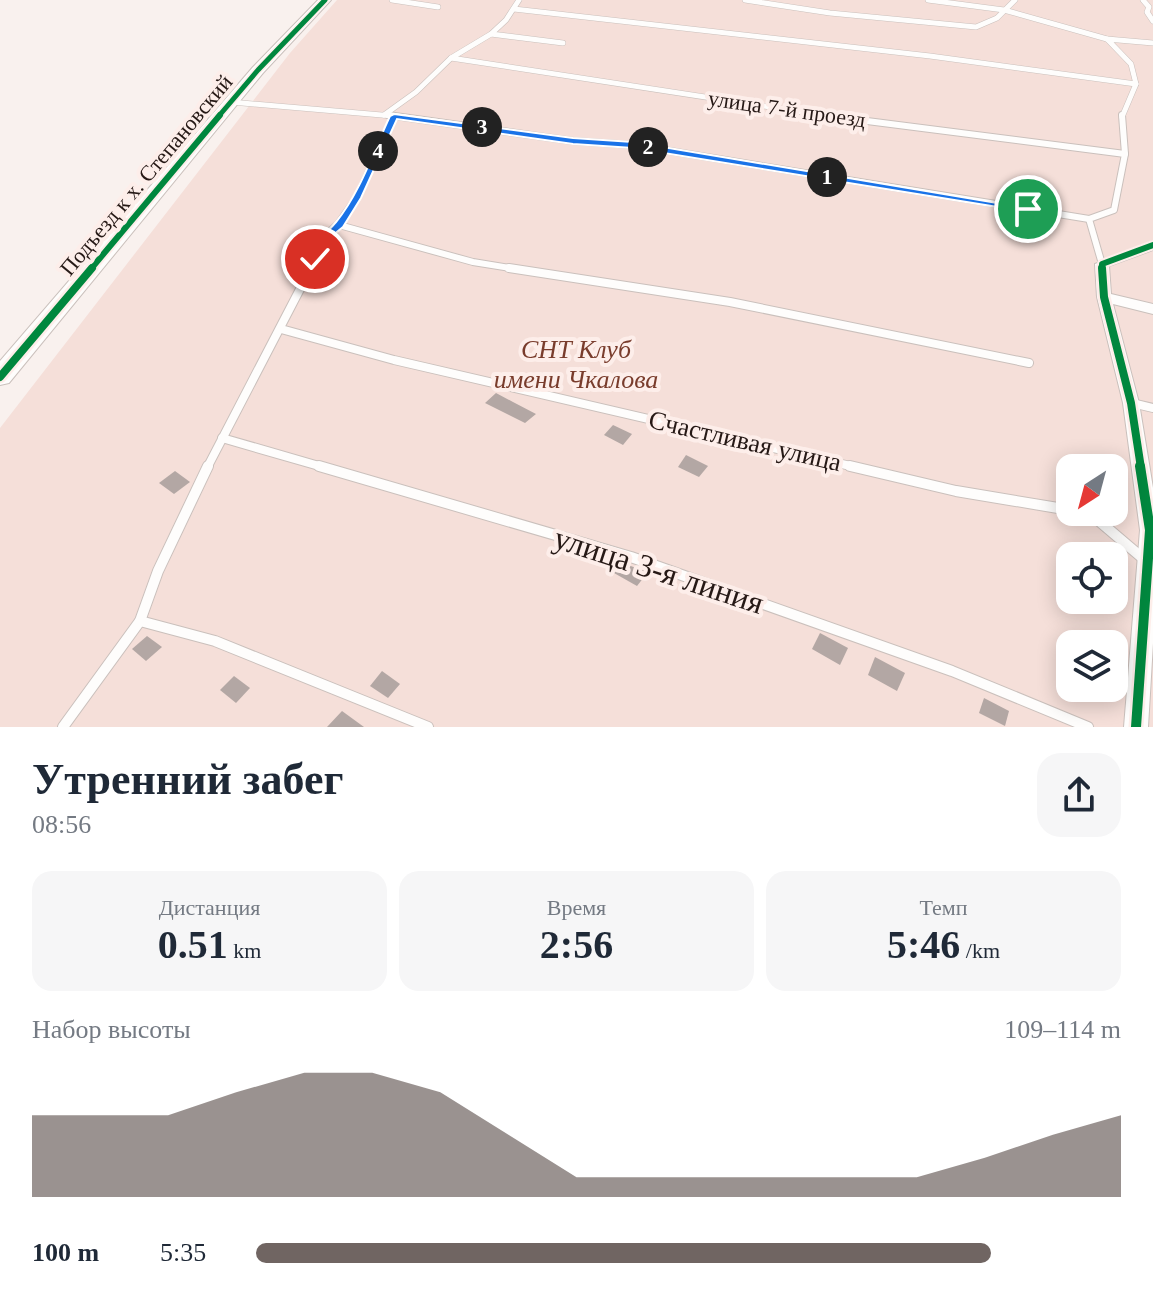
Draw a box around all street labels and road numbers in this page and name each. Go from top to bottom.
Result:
street label: Подъезд к х. Степановский [55,69,237,280]
street label: улица 7-й проезд [707,86,867,132]
street label: Счастливая улица [646,405,845,477]
street label: улица 3-я линия [550,519,769,621]

